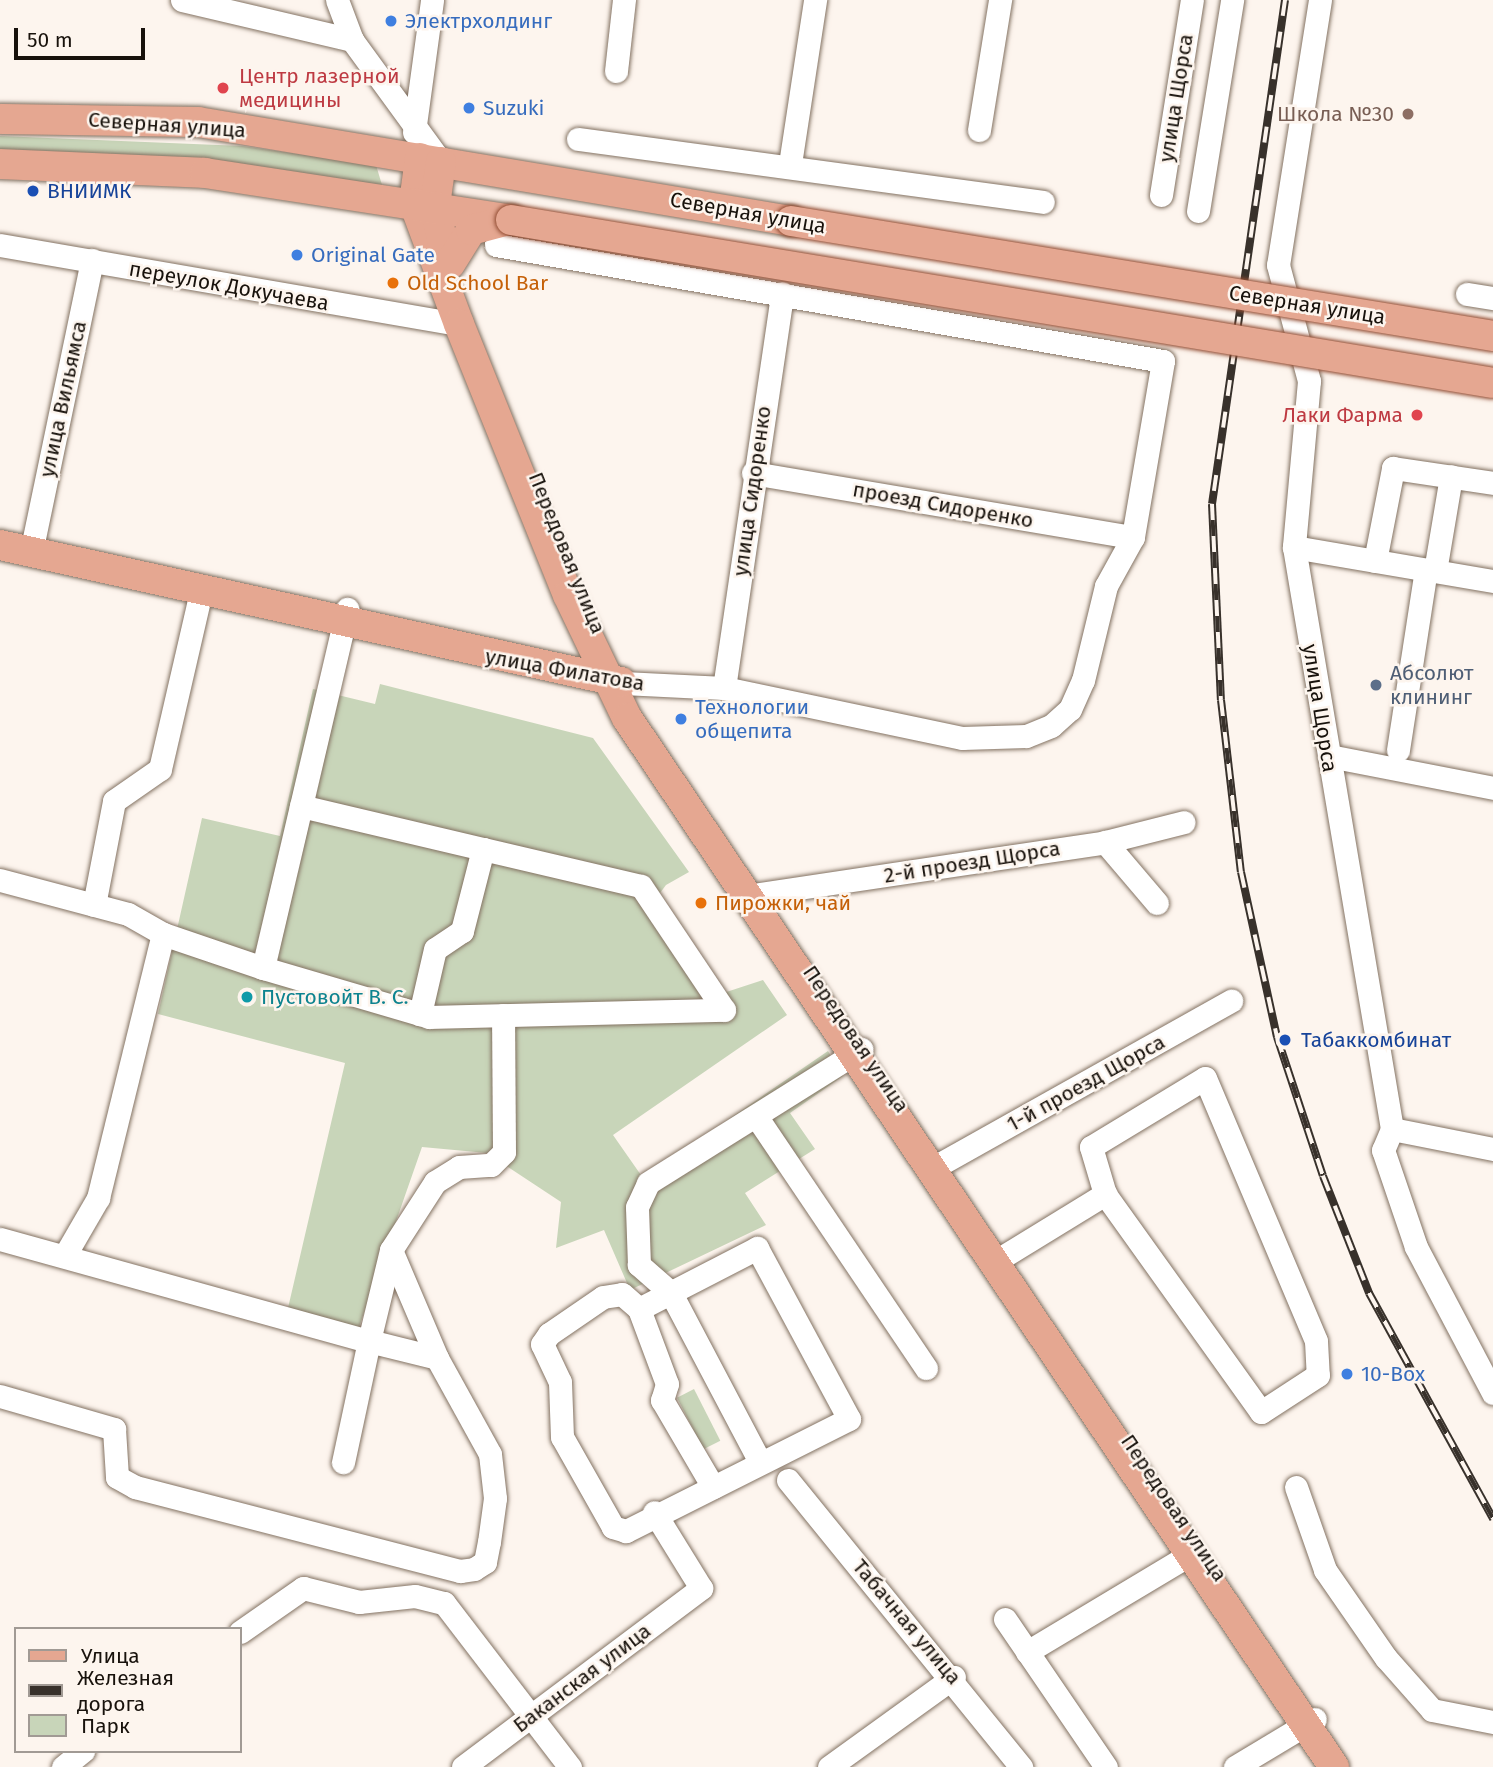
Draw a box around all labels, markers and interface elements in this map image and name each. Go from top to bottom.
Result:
place label: Электрхолдинг [405,8,552,34]
marker: Электрхолдинг [383,13,399,29]
scale bar [18,14,149,58]
text: 50 m [27,27,73,53]
street label: улица Щорса [1153,32,1199,164]
place label: Центр лазерной медицины [239,63,400,113]
marker: Центр лазерной медицины [213,78,233,98]
place label: Suzuki [483,95,545,121]
marker: Suzuki [461,100,477,116]
place label: Школа №30 [1277,101,1394,127]
marker: Школа №30 [1400,106,1416,122]
street label: Северная улица [87,107,247,143]
place label: ВНИИМК [47,178,131,204]
marker: ВНИИМК [25,183,41,199]
street label: Северная улица [668,187,828,239]
place label: Original Gate [311,242,435,268]
marker: Original Gate [289,247,305,263]
street label: переулок Докучаева [127,256,331,316]
place label: Old School Bar [407,270,548,296]
marker: Old School Bar [385,275,401,291]
street label: Северная улица [1227,280,1387,330]
street label: улица Вильямса [34,319,92,479]
place label: Лаки Фарма [1282,402,1403,428]
street label: улица Сидоренко [728,404,776,578]
marker: Лаки Фарма [1409,407,1425,423]
street label: Передовая улица [523,469,611,637]
street label: проезд Сидоренко [851,477,1035,533]
street label: улица Щорса [1297,642,1343,774]
street label: улица Филатова [483,644,647,696]
place label: Абсолют клининг [1390,660,1473,710]
marker: Абсолют клининг [1368,677,1384,693]
place label: Технологии общепита [695,694,809,744]
marker: Технологии общепита [673,711,689,727]
street label: 2-й проезд Щорса [882,836,1062,888]
place label: Пирожки, чай [715,890,851,916]
marker: Пирожки, чай [693,895,709,911]
street label: Передовая улица [797,961,915,1117]
place label: Пустовойт В. С. [261,984,409,1010]
marker: Пустовойт В. С. [239,989,255,1005]
place label: Табаккомбинат [1301,1027,1451,1053]
street label: 1-й проезд Щорса [1003,1029,1169,1137]
marker: Табаккомбинат [1275,1030,1295,1050]
place label: 10-Box [1361,1361,1425,1387]
marker: 10-Box [1339,1366,1355,1382]
street label: Передовая улица [1115,1430,1233,1586]
street label: Табачная улица [847,1554,967,1690]
street label: Баканская улица [508,1618,656,1738]
legend [14,1627,242,1753]
text: Улица [81,1643,140,1669]
text: Железная дорога [77,1665,174,1717]
text: Парк [81,1713,130,1739]

